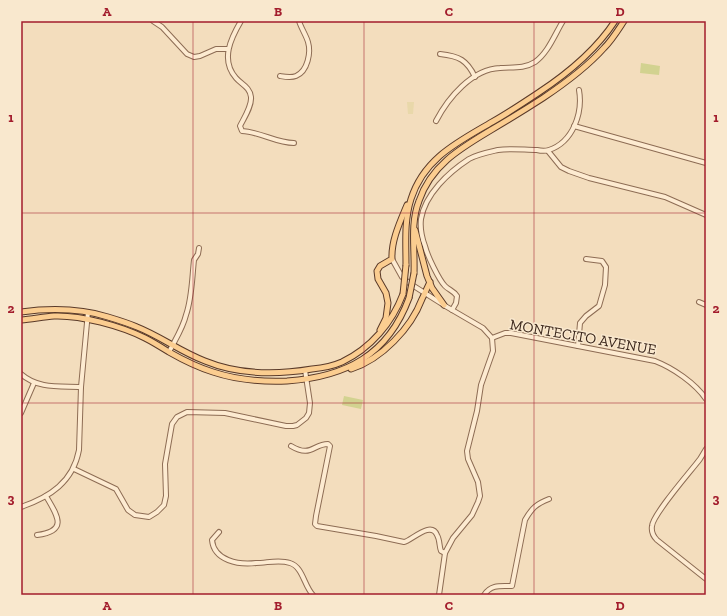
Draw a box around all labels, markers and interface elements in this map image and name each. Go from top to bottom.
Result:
text: A [103,4,112,19]
text: B [274,4,282,19]
text: C [445,4,453,19]
text: D [615,4,625,19]
text: 1 [8,110,14,125]
text: 1 [713,110,719,125]
text: 2 [8,301,15,316]
text: 2 [713,301,720,316]
street label: MONTECITO AVENUE [508,315,658,359]
text: 3 [8,491,15,506]
text: 3 [713,491,720,506]
text: A [103,598,112,613]
text: B [274,598,282,613]
text: C [445,598,453,613]
text: D [615,598,625,613]

